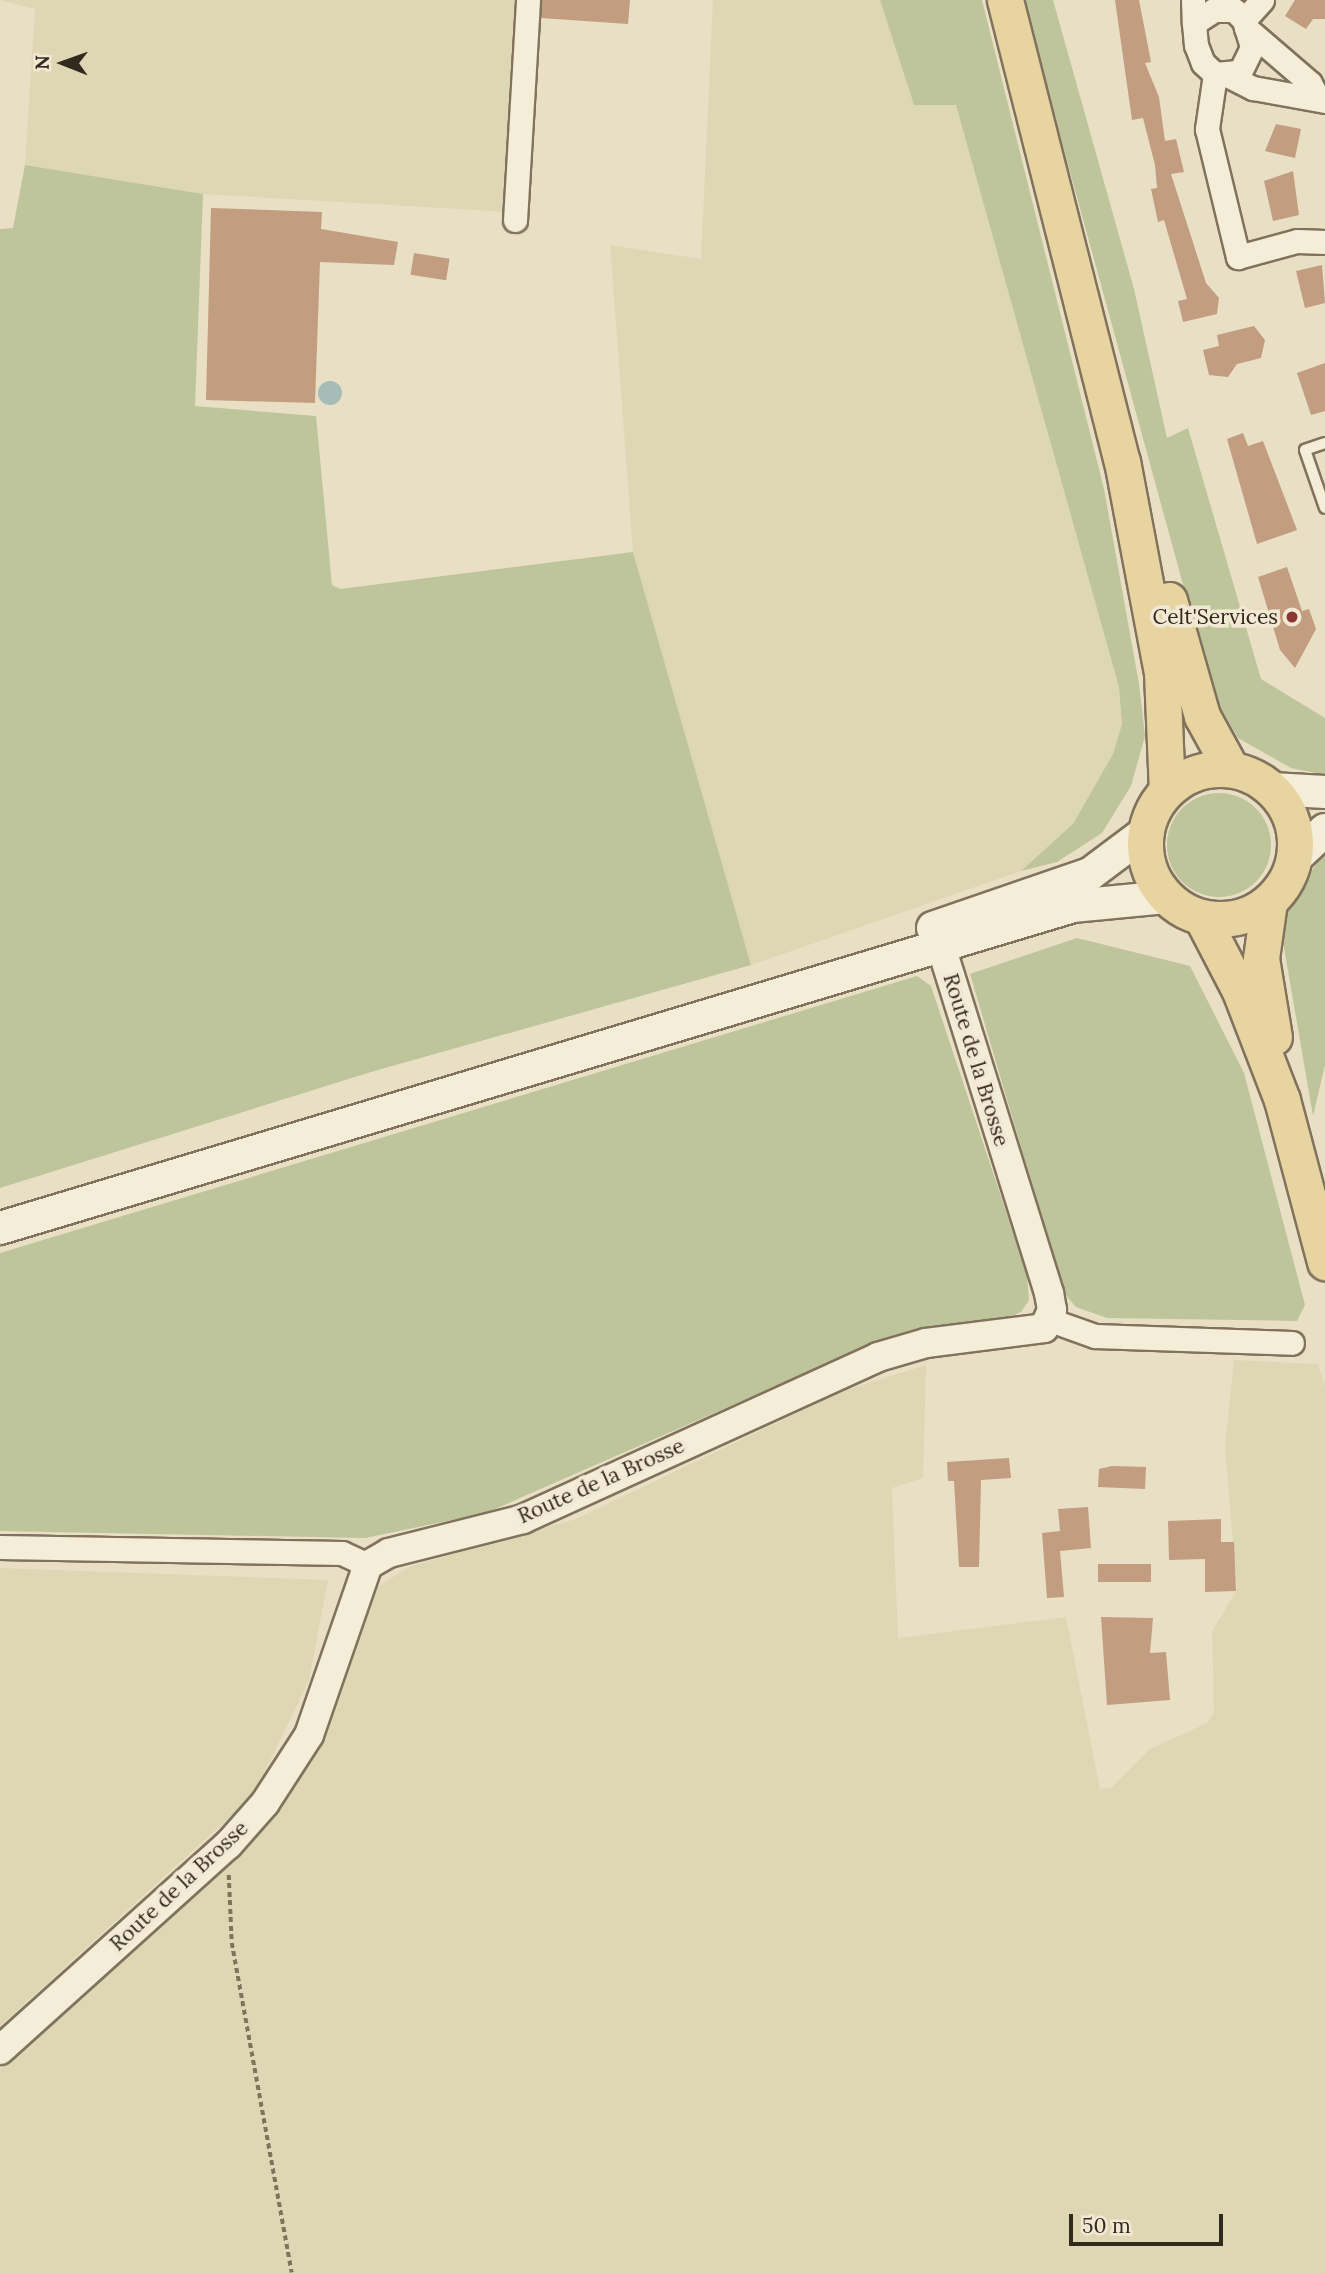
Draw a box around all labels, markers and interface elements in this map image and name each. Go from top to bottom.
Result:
north arrow [28,28,98,98]
text: N [30,55,54,70]
place label: Celt'Services [1153,604,1278,630]
marker: Celt'Services [1284,609,1300,625]
street label: Route de la Brosse [938,971,1014,1149]
street label: Route de la Brosse [514,1433,688,1529]
street label: Route de la Brosse [105,1816,253,1956]
scale bar [1073,2200,1227,2244]
text: 50 m [1082,2212,1131,2239]

